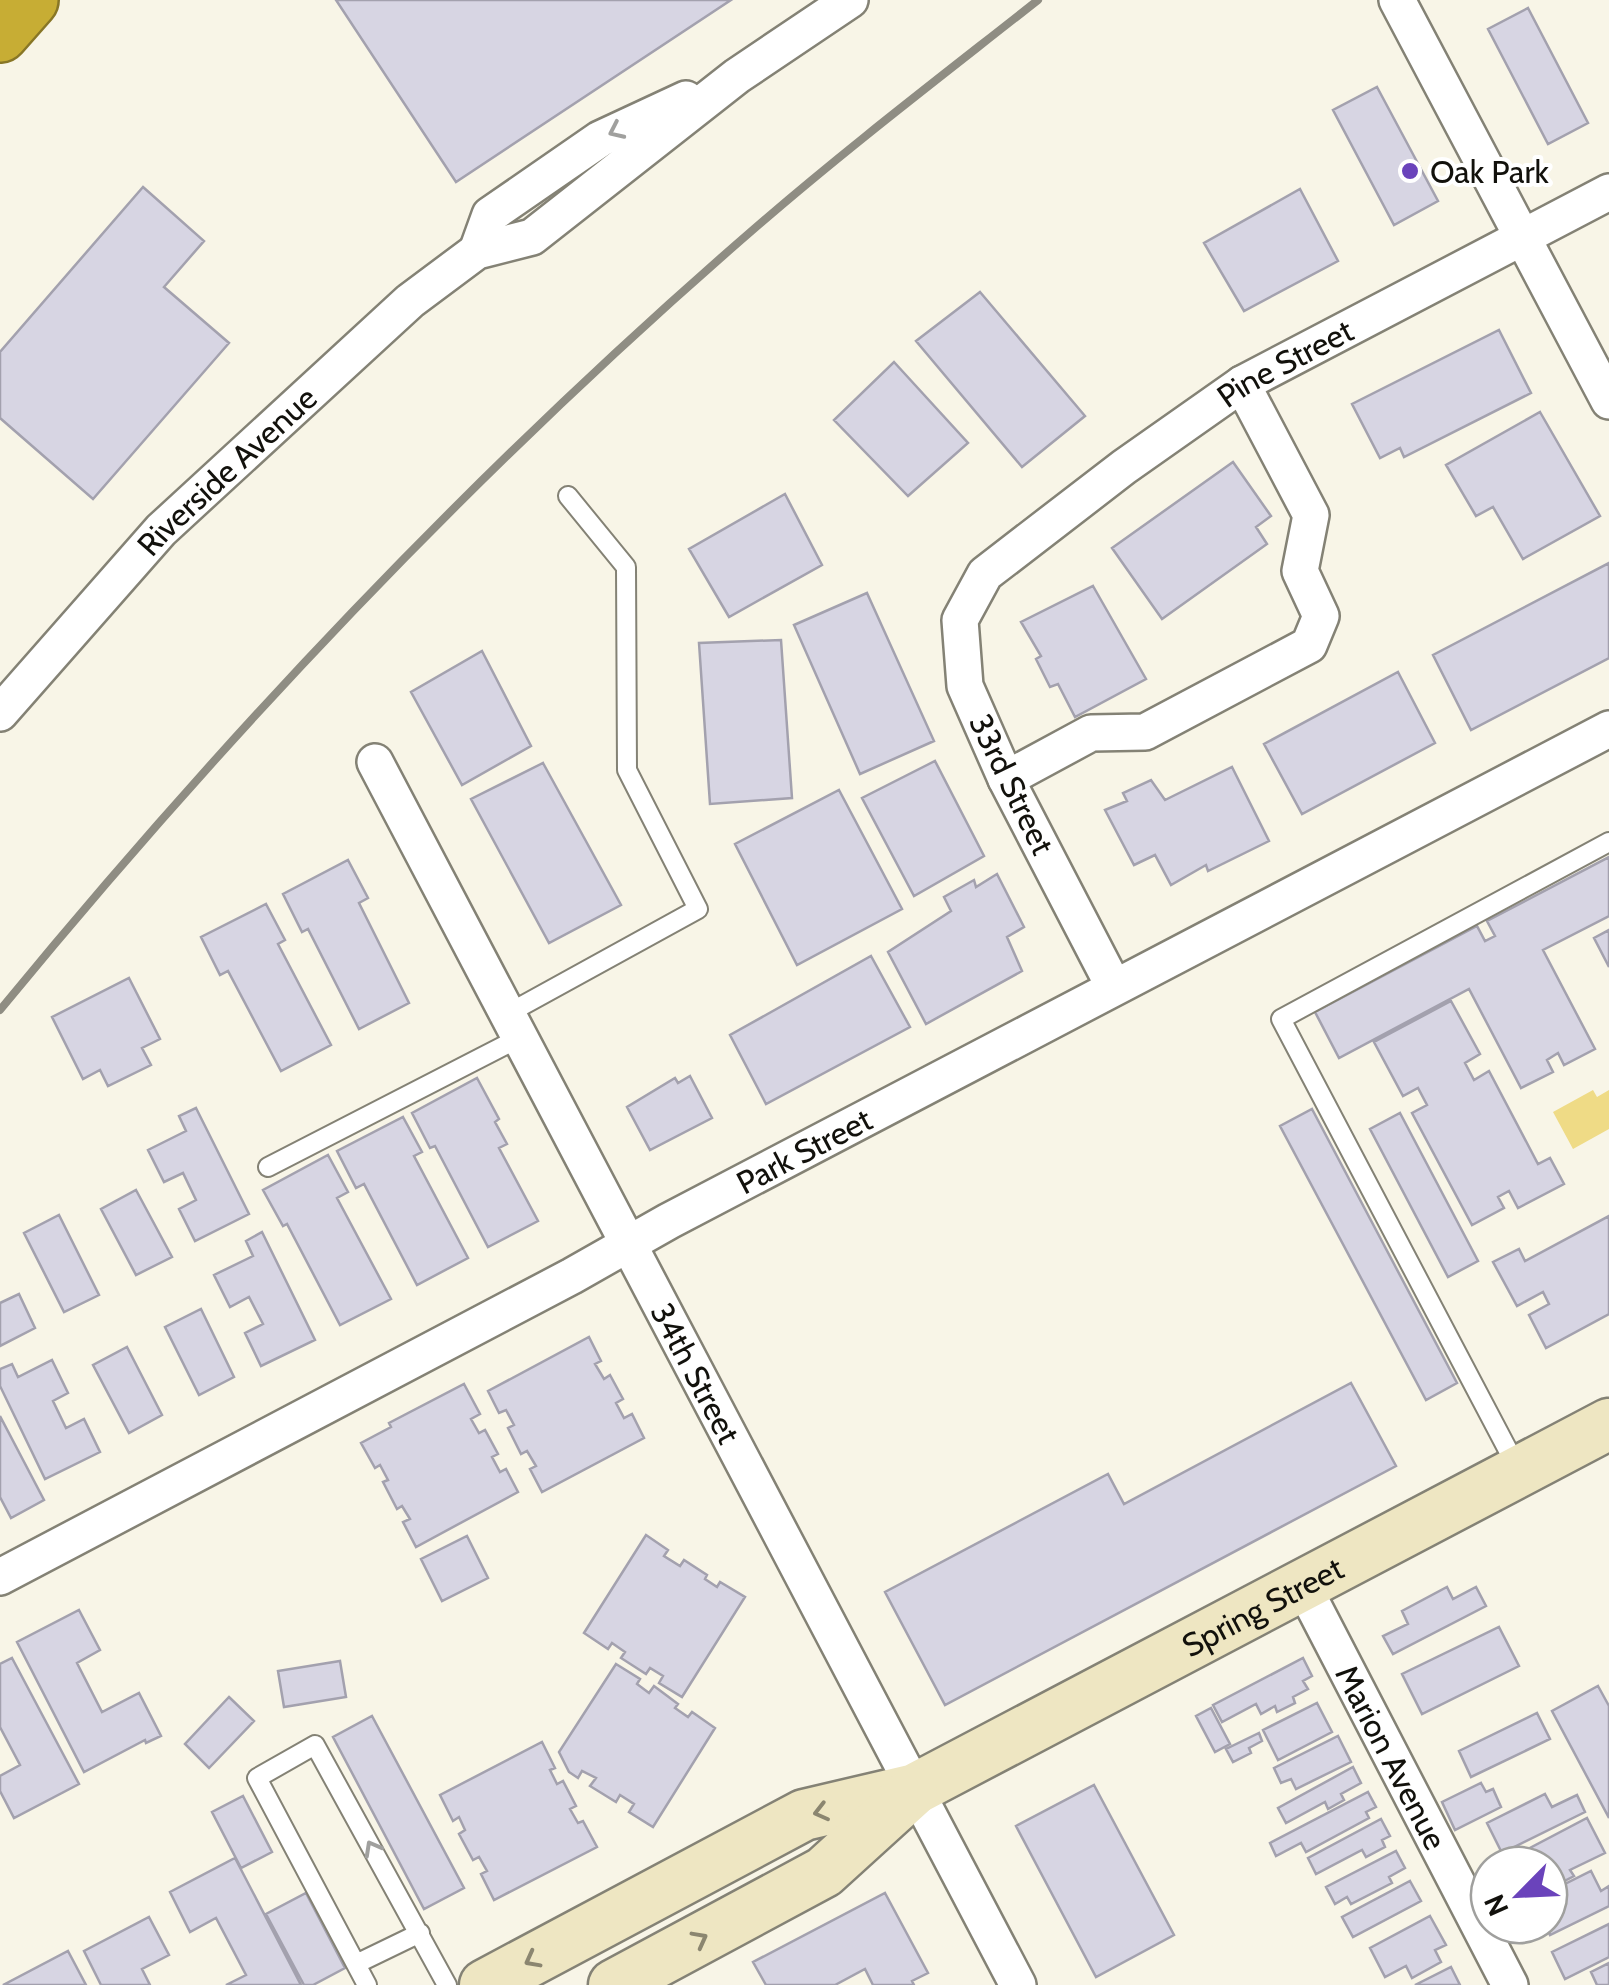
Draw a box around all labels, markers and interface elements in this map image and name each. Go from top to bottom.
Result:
one-way arrow [609,119,627,139]
place label: Oak Park [1430,152,1550,191]
marker: Oak Park [1399,160,1421,182]
street label: Pine Street [1209,310,1359,415]
street label: Riverside Avenue [128,378,324,563]
street label: 33rd Street [961,707,1063,861]
street label: Park Street [730,1099,878,1202]
street label: 34th Street [643,1296,749,1450]
street label: Spring Street [1175,1548,1350,1665]
street label: Marion Avenue [1328,1658,1456,1856]
one-way arrow [813,1800,830,1821]
one-way arrow [365,1841,385,1859]
north arrow [1469,1845,1569,1945]
text: N [1477,1889,1516,1921]
one-way arrow [689,1932,707,1951]
one-way arrow [524,1948,543,1967]

